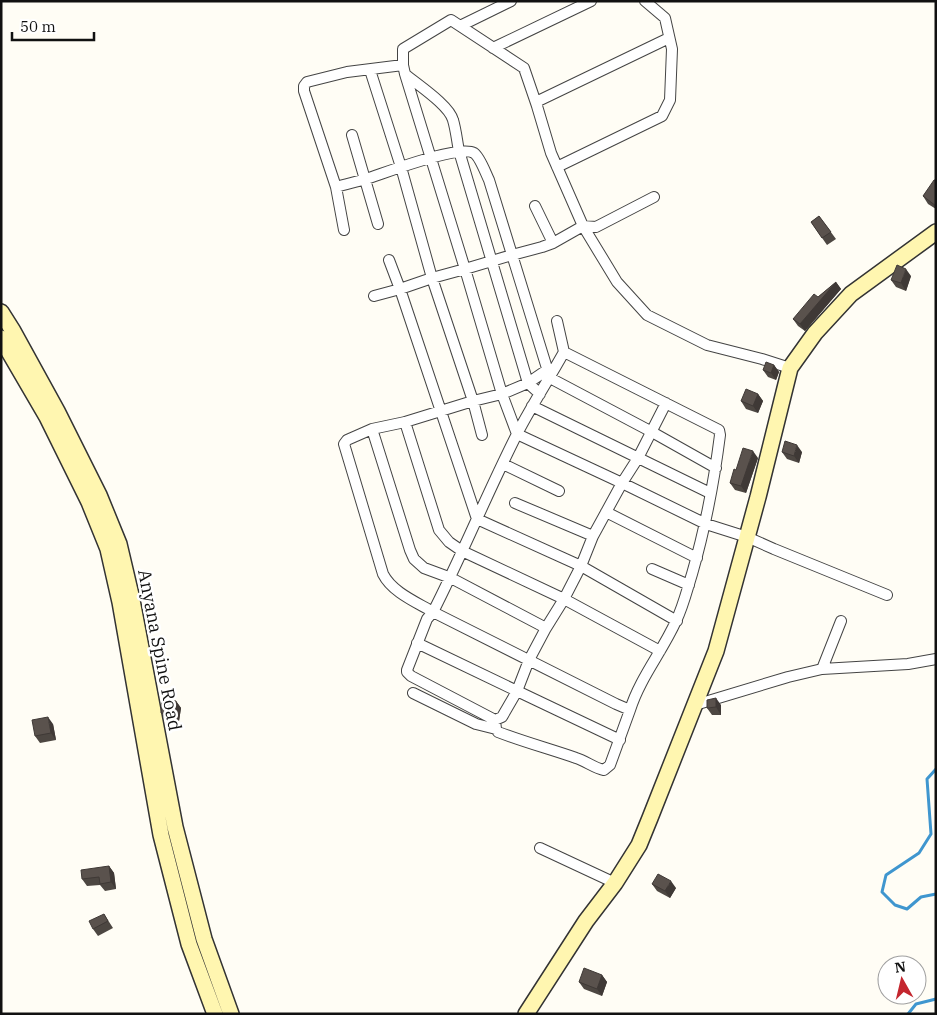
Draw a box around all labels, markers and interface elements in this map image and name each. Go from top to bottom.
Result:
scale bar [12,10,95,42]
text: 50 m [20,17,56,36]
street label: Anyana Spine Road [133,567,187,733]
north arrow [877,955,927,1005]
text: N [893,957,907,977]

